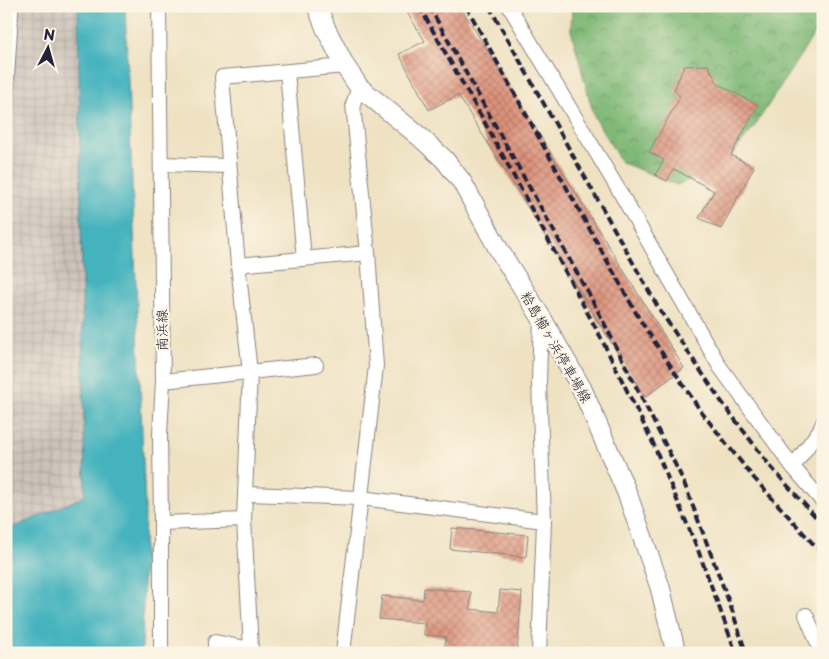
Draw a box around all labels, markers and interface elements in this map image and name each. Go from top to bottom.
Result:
north arrow [22,22,72,72]
text: N [43,24,56,46]
street label: 粭島櫛ヶ浜停車場線 [516,287,597,407]
street label: 南浜線 [151,309,172,351]

